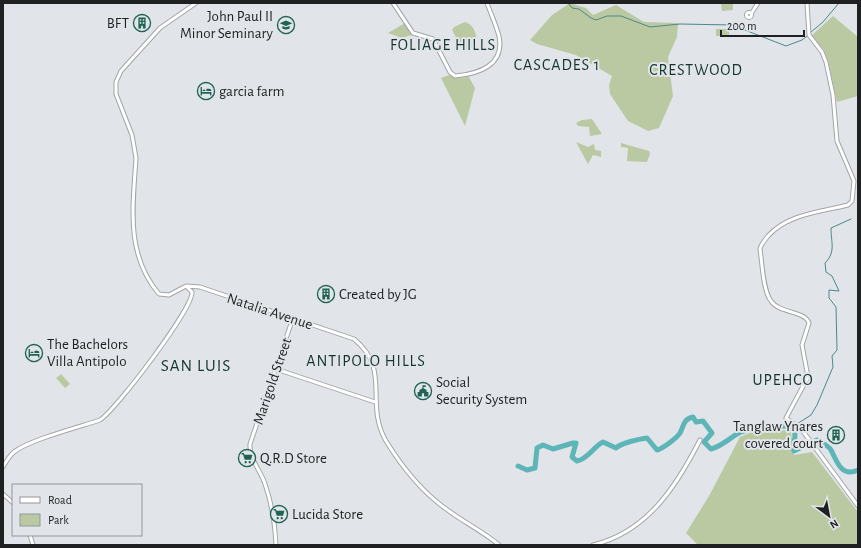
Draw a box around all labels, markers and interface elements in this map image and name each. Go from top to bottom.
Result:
place label: John Paul II Minor Seminary [180,9,274,41]
scale bar [721,12,804,38]
building icon: BFT [132,13,152,33]
school or university icon: John Paul II Minor Seminary [276,15,296,35]
place label: BFT [107,16,130,31]
text: 200 m [727,20,757,32]
district label: FOLIAGE HILLS [390,37,496,53]
district label: CASCADES 1 [514,57,600,73]
district label: CRESTWOOD [649,62,743,78]
hotel icon: garcia farm [196,81,216,101]
place label: garcia farm [219,84,285,99]
building icon: Created by JG [316,284,336,304]
place label: Created by JG [339,287,417,302]
street label: Natalia Avenue [225,291,315,332]
street label: Marigold Street [251,336,294,427]
place label: The Bachelors Villa Antipolo [47,337,128,369]
hotel icon: The Bachelors Villa Antipolo [24,343,44,363]
district label: ANTIPOLO HILLS [306,353,426,369]
district label: SAN LUIS [161,357,231,374]
district label: UPEHCO [752,372,814,388]
place label: Social Security System [436,375,527,407]
public building icon: Social Security System [413,381,433,401]
place label: Tanglaw Ynares covered court [733,419,823,451]
building icon: Tanglaw Ynares covered court [826,425,846,445]
supermarket icon: Q.R.D Store [237,448,257,468]
place label: Q.R.D Store [260,451,327,466]
legend [12,484,142,536]
text: Road [48,494,72,506]
north arrow [809,496,849,536]
supermarket icon: Lucida Store [269,504,289,524]
place label: Lucida Store [292,507,363,522]
text: Park [48,514,69,526]
text: N [828,517,840,531]

